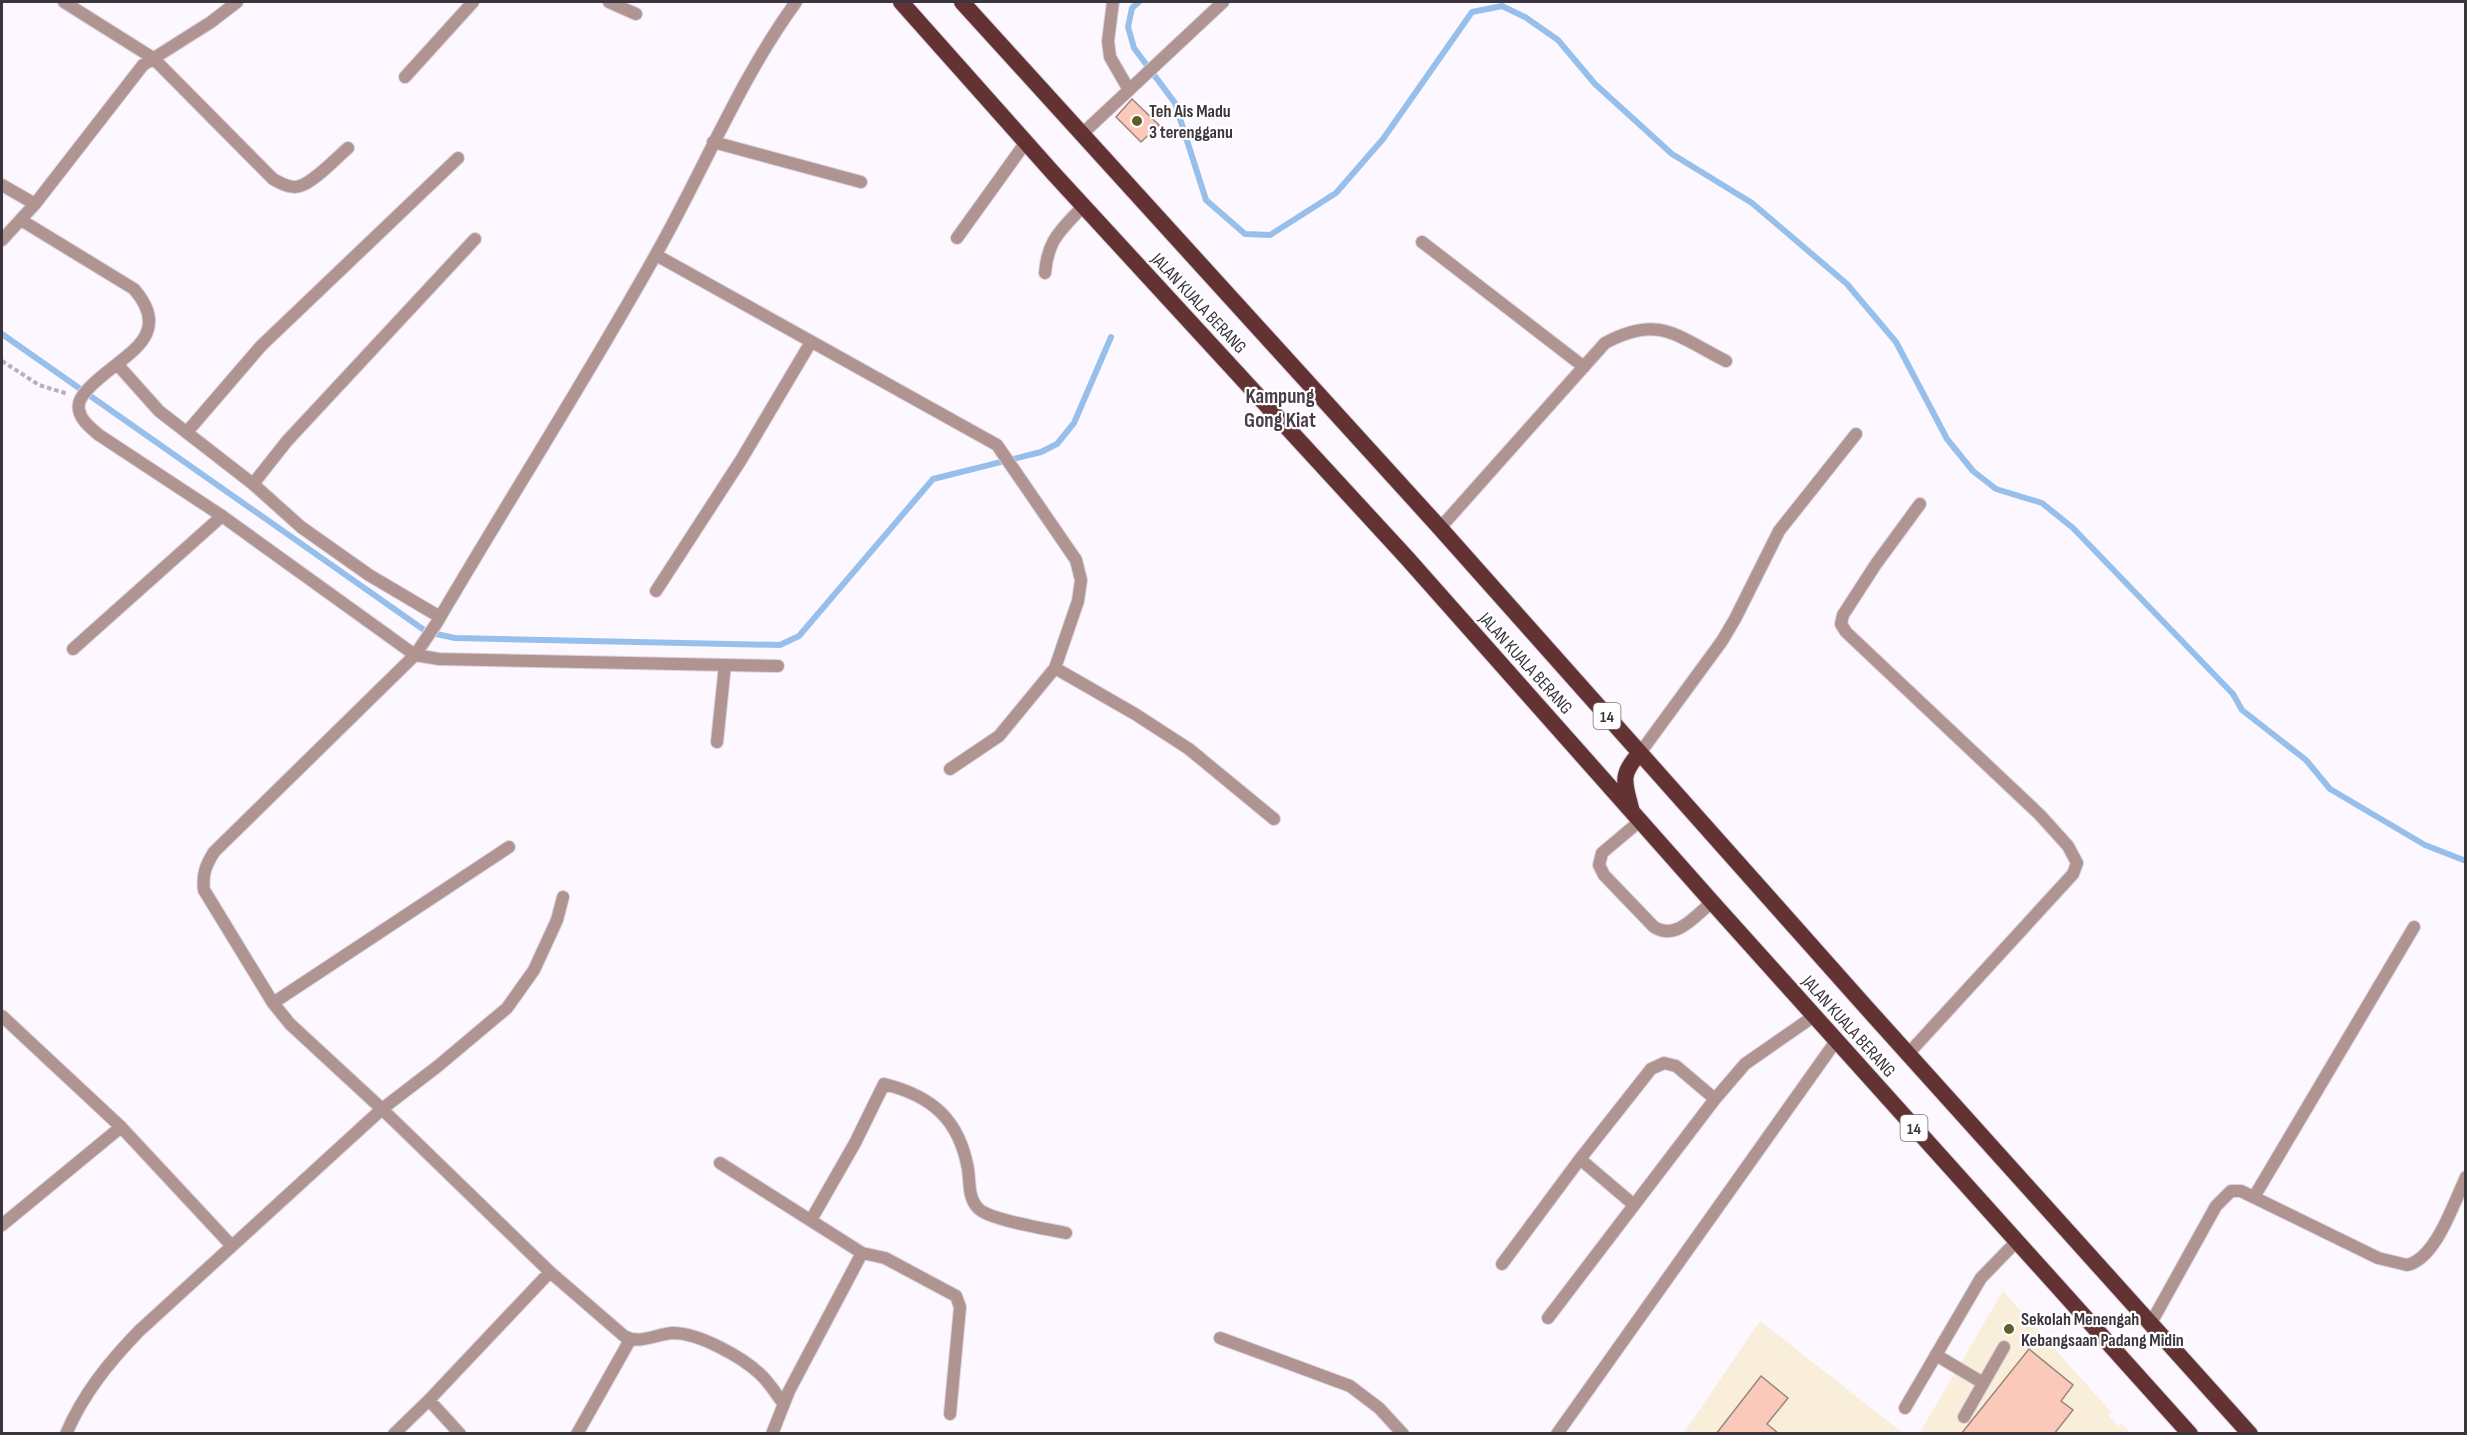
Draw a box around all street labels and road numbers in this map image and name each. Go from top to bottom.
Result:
street label: JALAN KUALA BERANG [1146,248,1250,358]
street label: JALAN KUALA BERANG [1474,607,1577,718]
road number: 14 [1594,703,1620,729]
street label: JALAN KUALA BERANG [1797,970,1900,1081]
road number: 14 [1900,1115,1928,1141]

